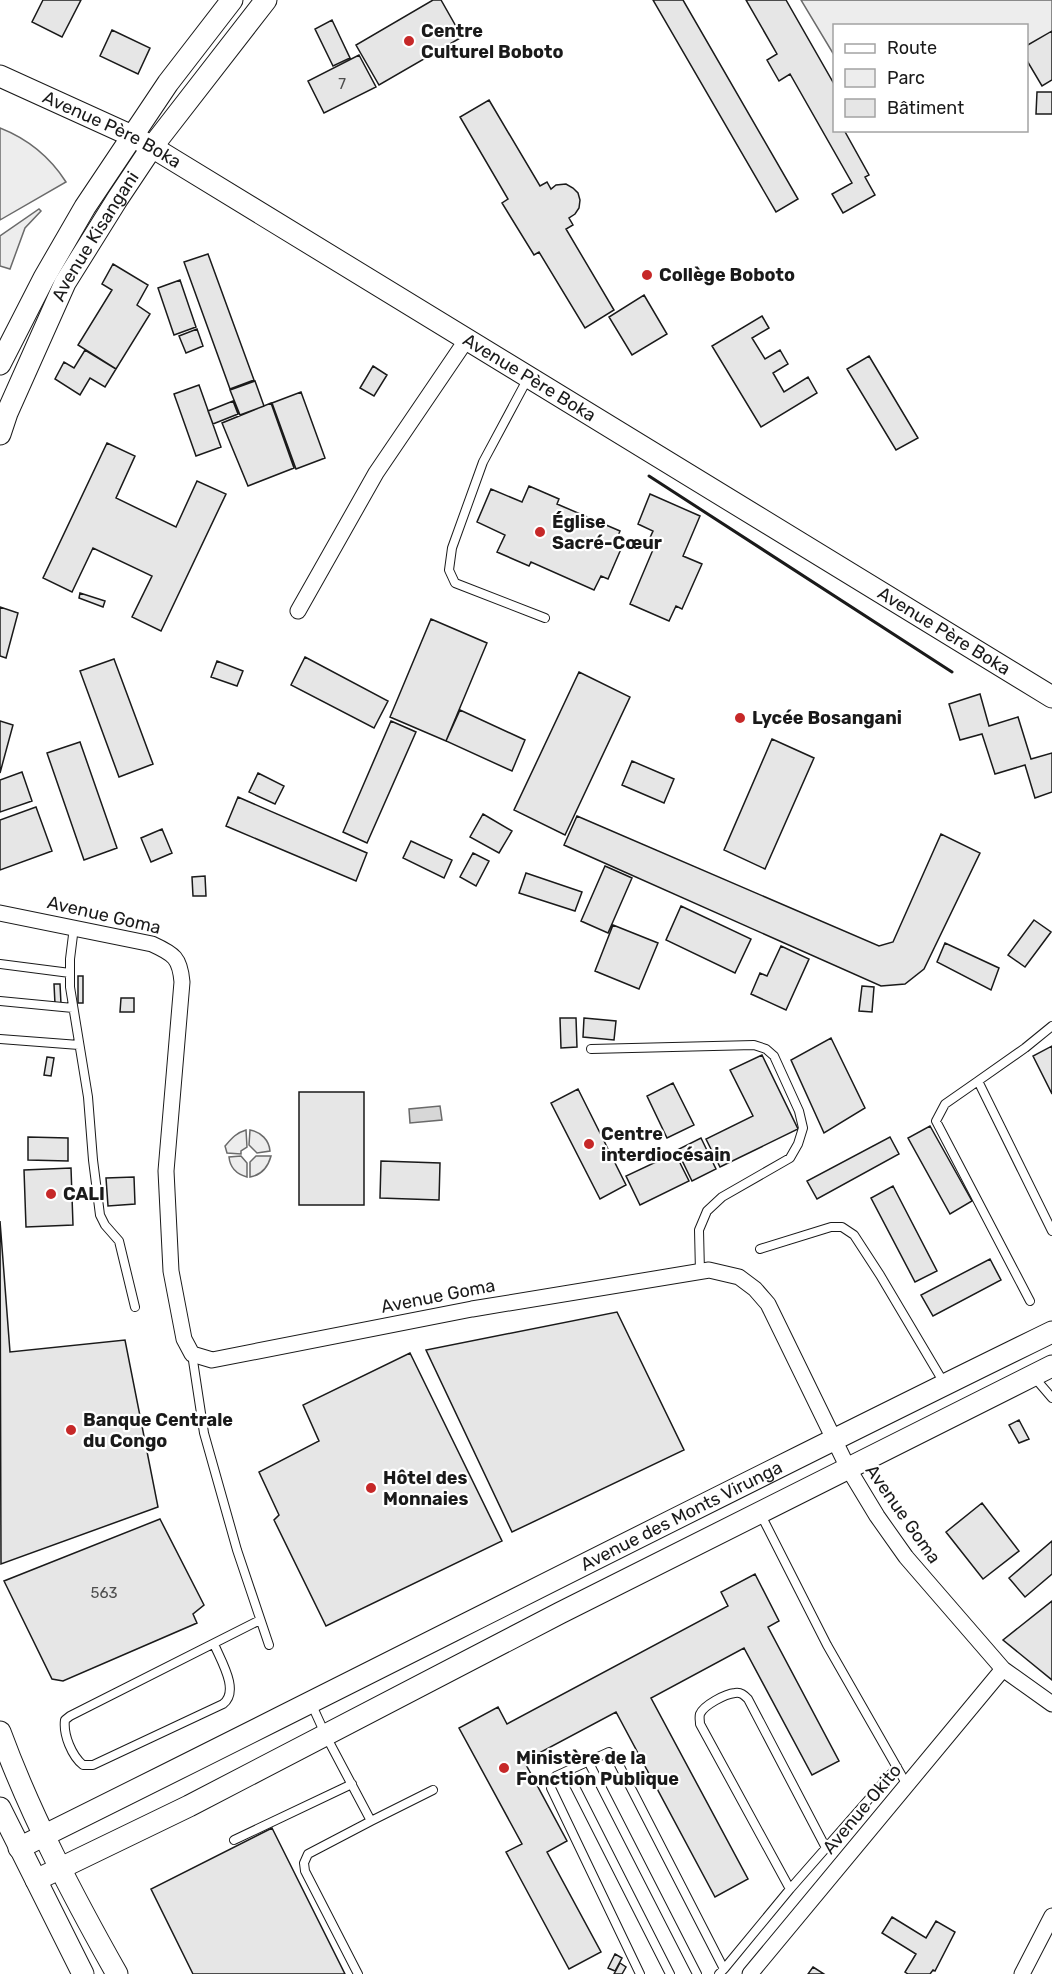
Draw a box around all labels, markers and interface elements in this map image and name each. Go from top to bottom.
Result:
place label: Centre Culturel Boboto [421,20,563,63]
legend [833,24,1028,132]
marker: Centre Culturel Boboto [402,34,416,48]
text: Route [887,37,937,59]
text: Parc [887,67,925,89]
house number: 7 [338,75,346,93]
street label: Avenue Père Boka [39,86,185,173]
text: Bâtiment [887,97,964,119]
street label: Avenue Kisangani [47,167,144,305]
place label: Collège Boboto [659,264,795,286]
marker: Collège Boboto [640,268,654,282]
street label: Avenue Père Boka [459,329,600,427]
place label: Église Sacré-Cœur [552,511,662,554]
marker: Église Sacré-Cœur [533,525,547,539]
street label: Avenue Père Boka [874,582,1014,680]
place label: Lycée Bosangani [752,707,902,729]
marker: Lycée Bosangani [733,711,747,725]
street label: Avenue Goma [45,891,163,939]
place label: Centre interdiocésain [601,1123,731,1166]
marker: Centre interdiocésain [582,1137,596,1151]
place label: CALI [63,1183,105,1205]
marker: CALI [44,1187,58,1201]
street label: Avenue Goma [379,1274,497,1318]
place label: Banque Centrale du Congo [83,1409,233,1452]
marker: Banque Centrale du Congo [64,1423,78,1437]
street label: Avenue des Monts Virunga [577,1456,786,1576]
street label: Avenue Goma [861,1460,945,1568]
place label: Hôtel des Monnaies [383,1467,469,1510]
marker: Hôtel des Monnaies [364,1481,378,1495]
house number: 563 [91,1584,117,1602]
place label: Ministère de la Fonction Publique [516,1747,679,1790]
street label: Avenue Okito [818,1760,906,1858]
marker: Ministère de la Fonction Publique [497,1761,511,1775]

